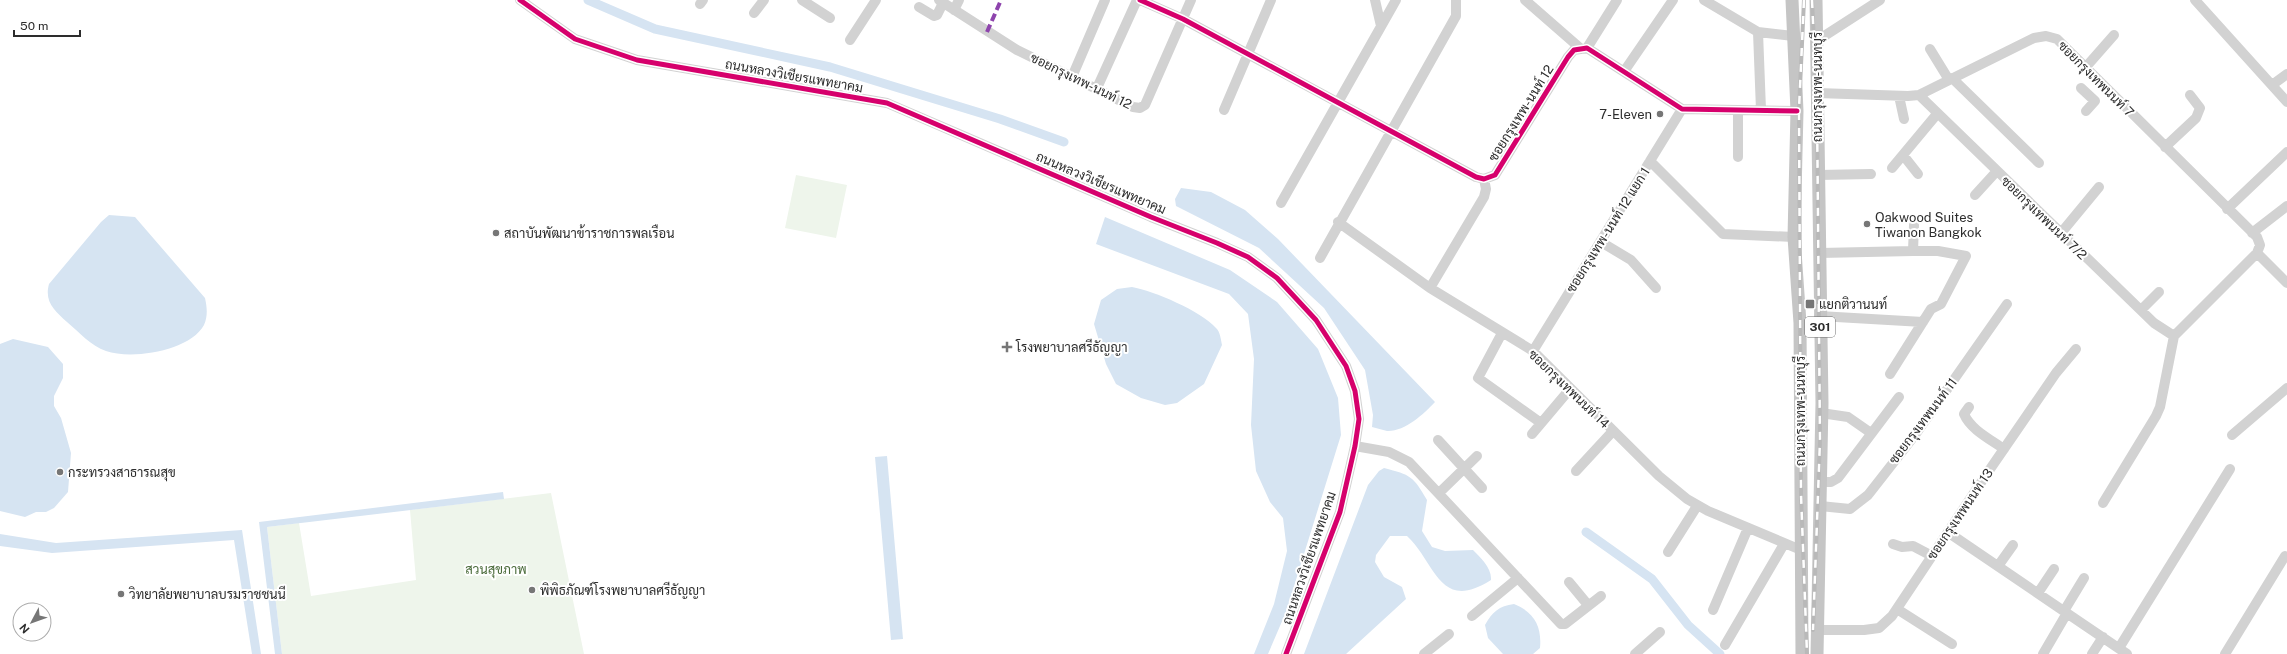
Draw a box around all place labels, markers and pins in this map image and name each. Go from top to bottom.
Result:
place label: 7-Eleven [1599,107,1652,122]
marker: 7-Eleven [1655,109,1665,119]
place label: Oakwood Suites Tiwanon Bangkok [1875,210,1982,240]
marker: Oakwood Suites Tiwanon Bangkok [1862,219,1872,229]
place label: สถาบันพัฒนาข้าราชการพลเรือน [504,224,675,241]
marker: สถาบันพัฒนาข้าราชการพลเรือน [491,228,501,238]
place label: แยกติวานนท์ [1819,295,1887,312]
marker: แยกติวานนท์ [1804,298,1816,310]
place label: โรงพยาบาลศรีธัญญา [1015,338,1128,356]
marker: โรงพยาบาลศรีธัญญา [1001,341,1013,353]
place label: กระทรวงสาธารณสุข [68,465,176,482]
marker: กระทรวงสาธารณสุข [55,467,65,477]
place label: พิพิธภัณฑ์โรงพยาบาลศรีธัญญา [540,581,705,599]
place label: วิทยาลัยพยาบาลบรมราชชนนี [129,585,286,602]
marker: พิพิธภัณฑ์โรงพยาบาลศรีธัญญา [527,585,537,595]
marker: วิทยาลัยพยาบาลบรมราชชนนี [116,589,126,599]

